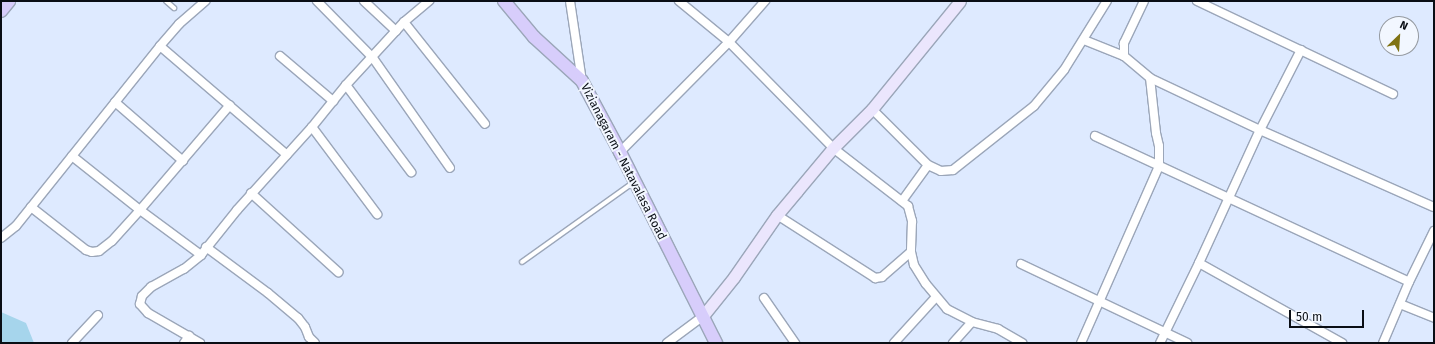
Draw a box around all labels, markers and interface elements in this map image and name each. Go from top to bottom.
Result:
north arrow [1379,16,1419,56]
text: N [1398,18,1410,33]
street label: Vizianagaram - Natavalasa Road [577,81,669,243]
scale bar [1291,302,1366,328]
text: 50 m [1296,310,1322,324]

